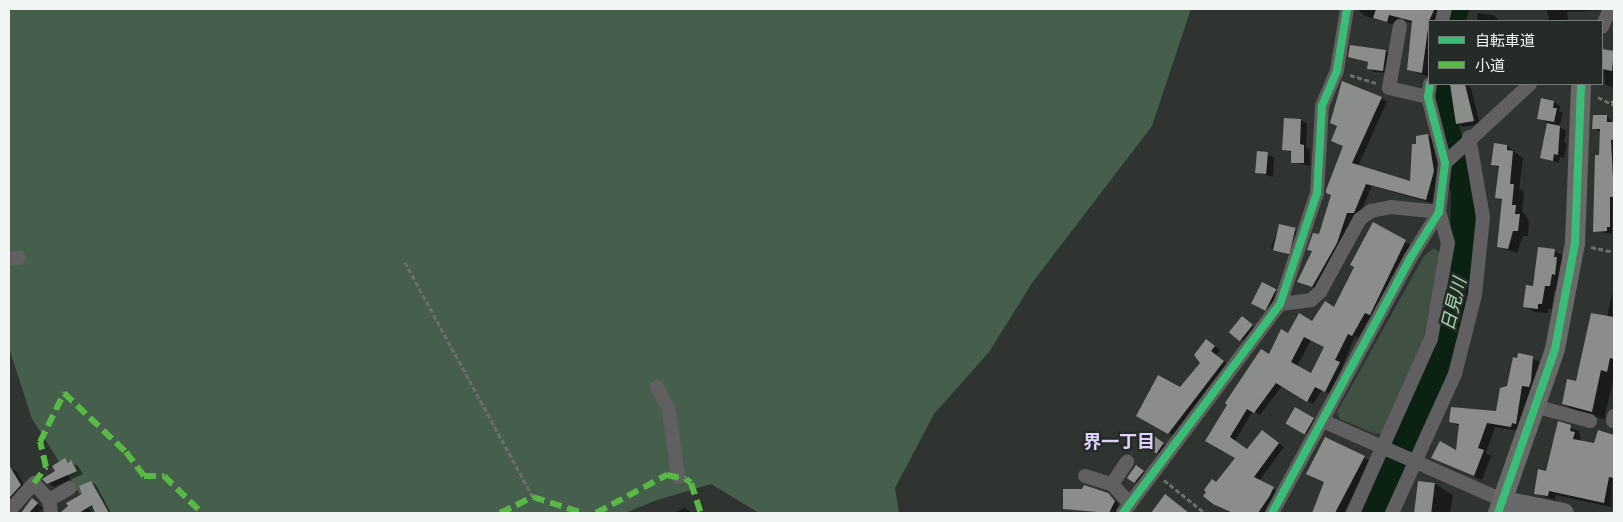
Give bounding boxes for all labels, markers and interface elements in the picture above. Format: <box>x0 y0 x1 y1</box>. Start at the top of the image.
legend <box>1428 20 1603 85</box>
text: 自転車道 <box>1475 30 1535 51</box>
text: 小道 <box>1475 55 1505 76</box>
water label: 日見川 <box>1436 275 1470 333</box>
district label: 界一丁目 <box>1083 430 1155 452</box>

